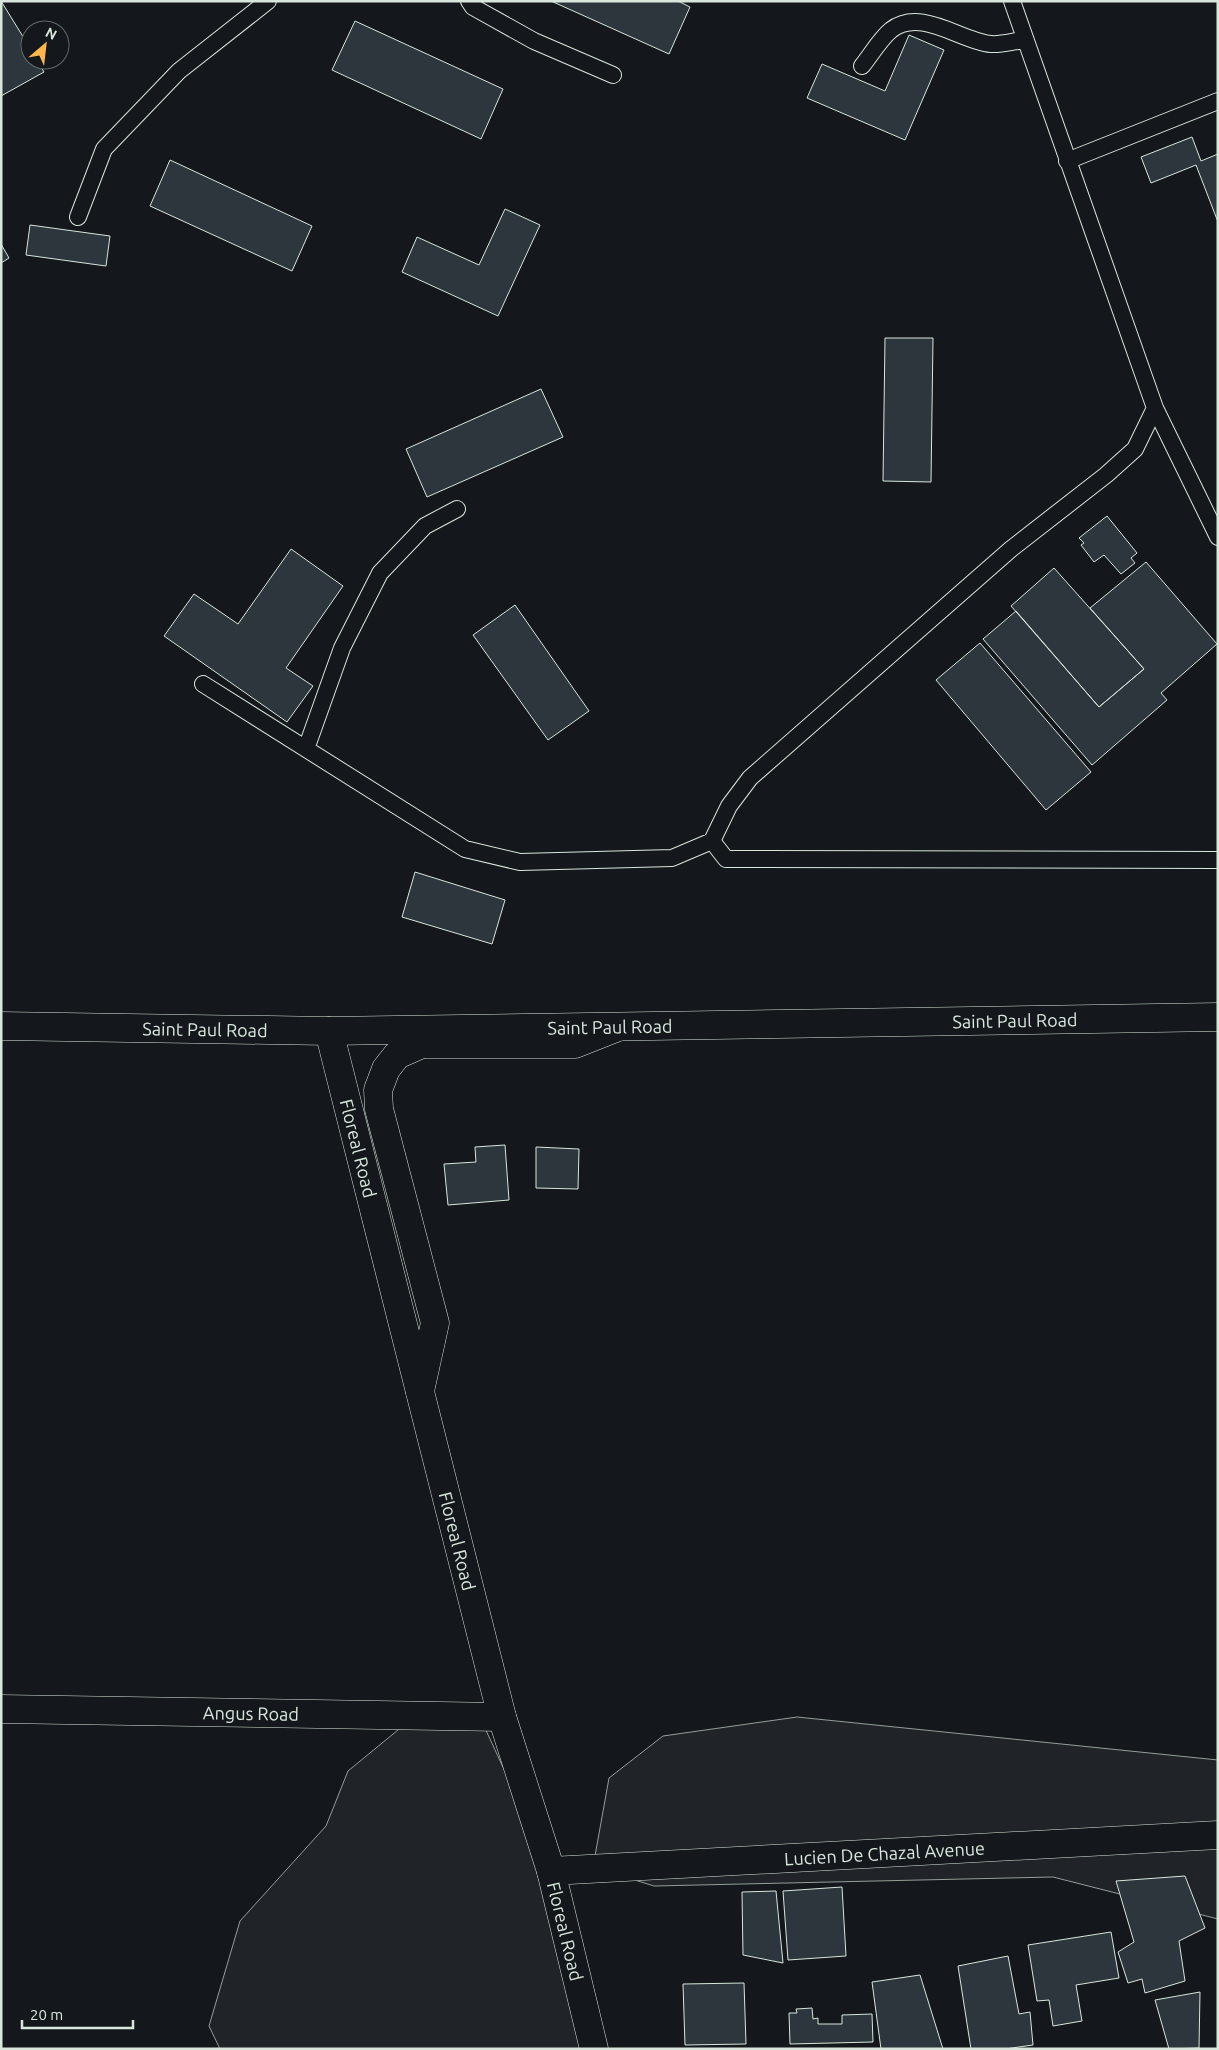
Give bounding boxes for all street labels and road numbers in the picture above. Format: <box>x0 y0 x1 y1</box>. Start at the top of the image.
street label: Saint Paul Road <box>952 1009 1078 1031</box>
street label: Saint Paul Road <box>547 1016 673 1038</box>
street label: Saint Paul Road <box>142 1018 268 1040</box>
street label: Floreal Road <box>337 1097 381 1200</box>
street label: Floreal Road <box>436 1490 480 1592</box>
street label: Angus Road <box>203 1702 299 1724</box>
street label: Lucien De Chazal Avenue <box>784 1838 985 1868</box>
street label: Floreal Road <box>544 1880 587 1983</box>

